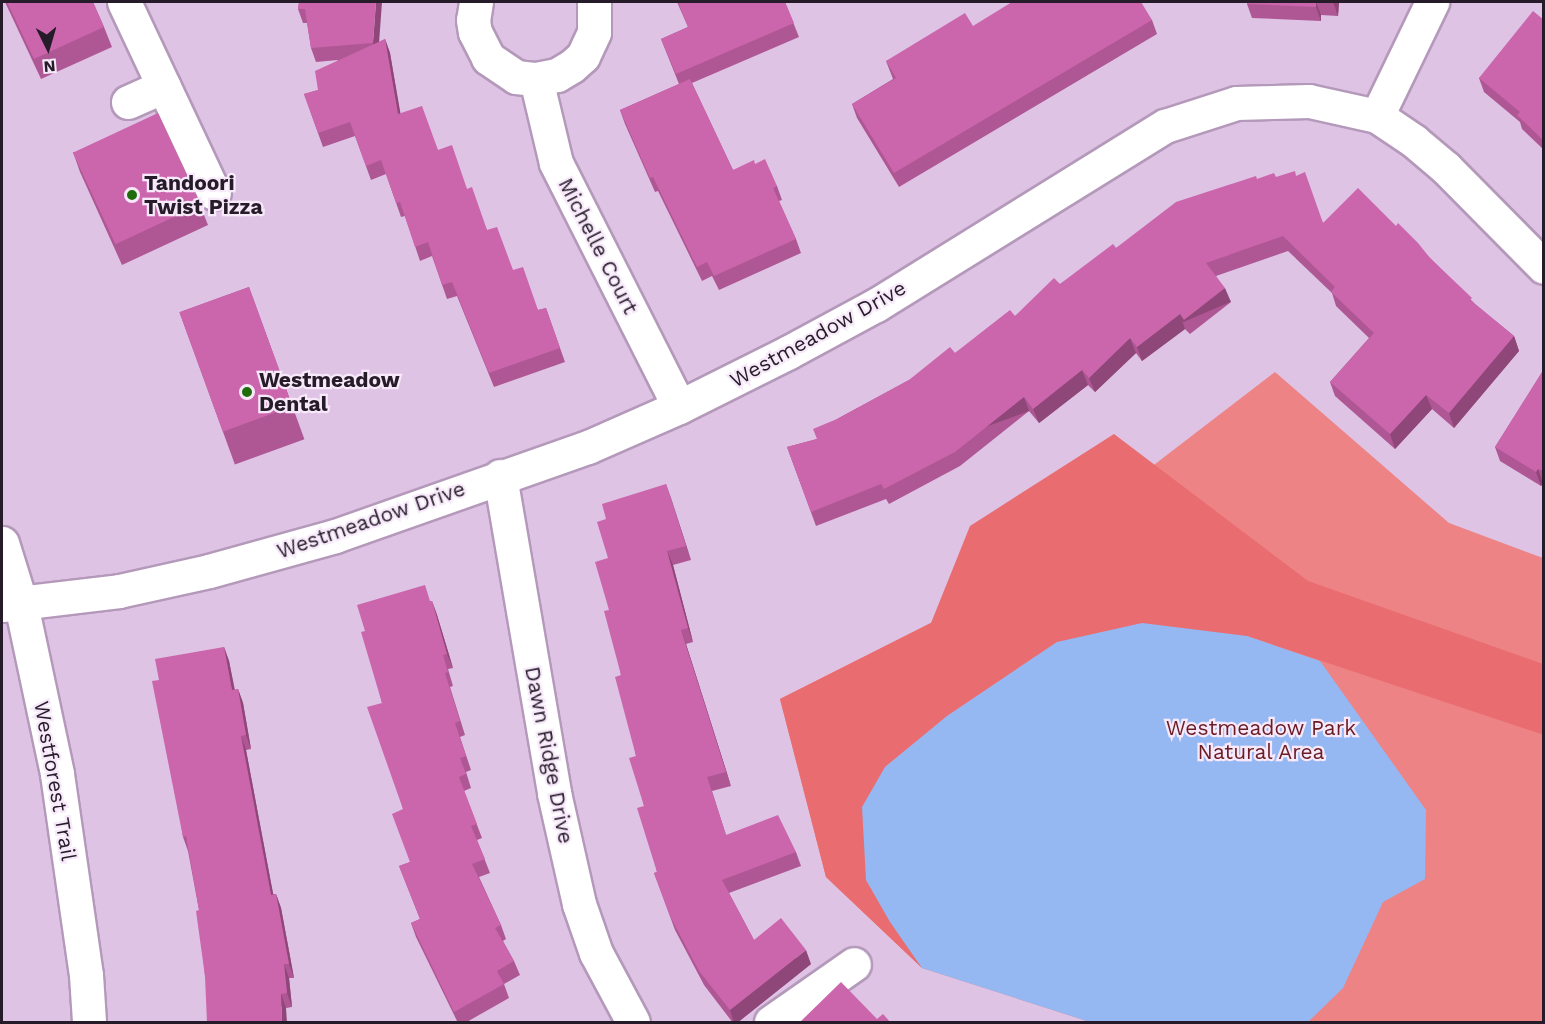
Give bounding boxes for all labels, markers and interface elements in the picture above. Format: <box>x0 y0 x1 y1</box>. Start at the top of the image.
north arrow <box>18 18 78 78</box>
text: N <box>43 56 56 76</box>
place label: Tandoori Twist Pizza <box>144 170 263 220</box>
street label: Michelle Court <box>553 174 643 318</box>
marker: Tandoori Twist Pizza <box>125 188 139 202</box>
street label: Westmeadow Drive <box>725 275 911 393</box>
place label: Westmeadow Dental <box>259 367 400 417</box>
marker: Westmeadow Dental <box>240 385 254 399</box>
street label: Westmeadow Drive <box>273 476 469 564</box>
street label: Dawn Ridge Drive <box>519 664 579 846</box>
street label: Westforest Trail <box>28 699 82 863</box>
park label: Westmeadow Park Natural Area <box>1166 715 1356 765</box>

